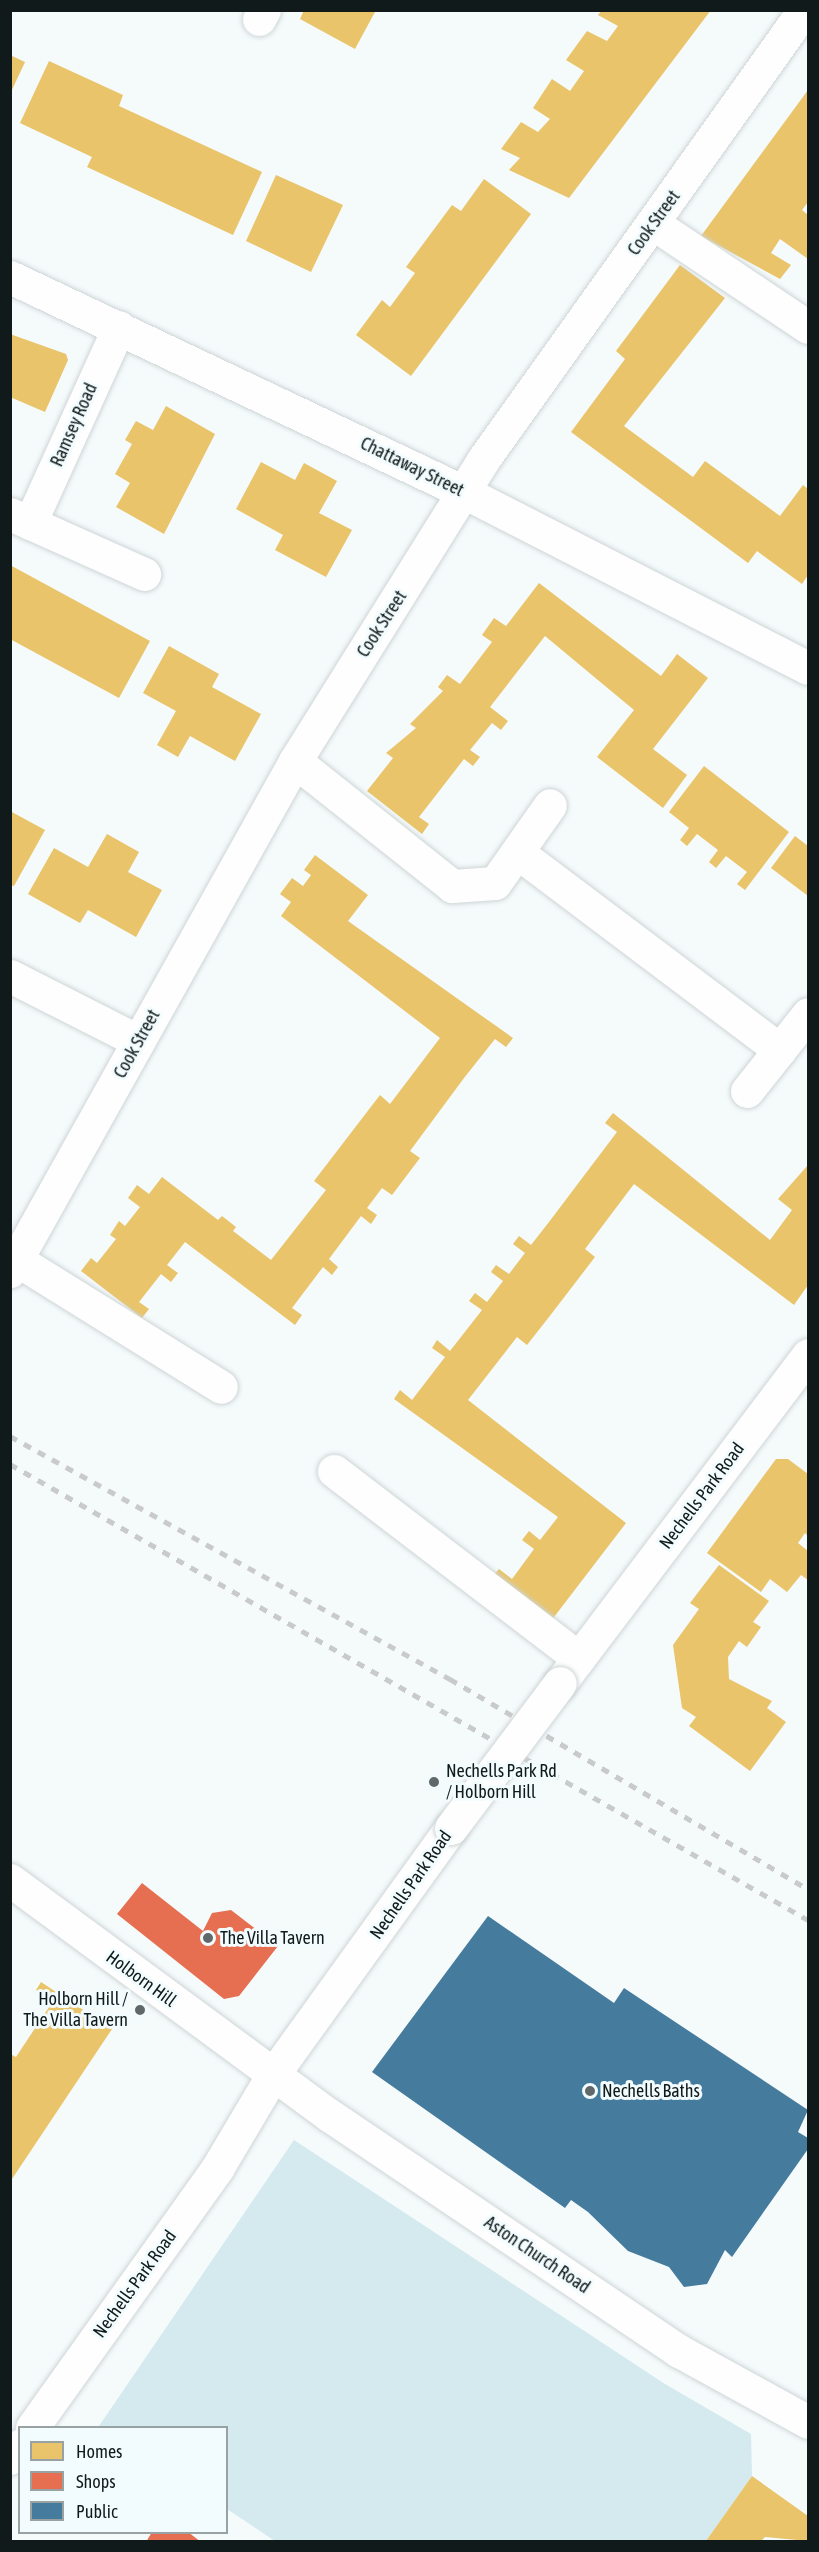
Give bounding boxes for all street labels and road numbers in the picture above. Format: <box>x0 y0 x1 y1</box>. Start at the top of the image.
street label: Cook Street <box>623 186 685 260</box>
street label: Ramsey Road <box>46 380 102 470</box>
street label: Chattaway Street <box>357 433 467 501</box>
street label: Cook Street <box>353 587 411 661</box>
street label: Cook Street <box>109 1006 165 1082</box>
street label: Nechells Park Road <box>655 1439 749 1553</box>
street label: Nechells Park Road <box>366 1827 456 1943</box>
street label: Holborn Hill <box>102 1946 180 2012</box>
street label: Aston Church Road <box>480 2212 594 2298</box>
street label: Nechells Park Road <box>89 2226 181 2342</box>

